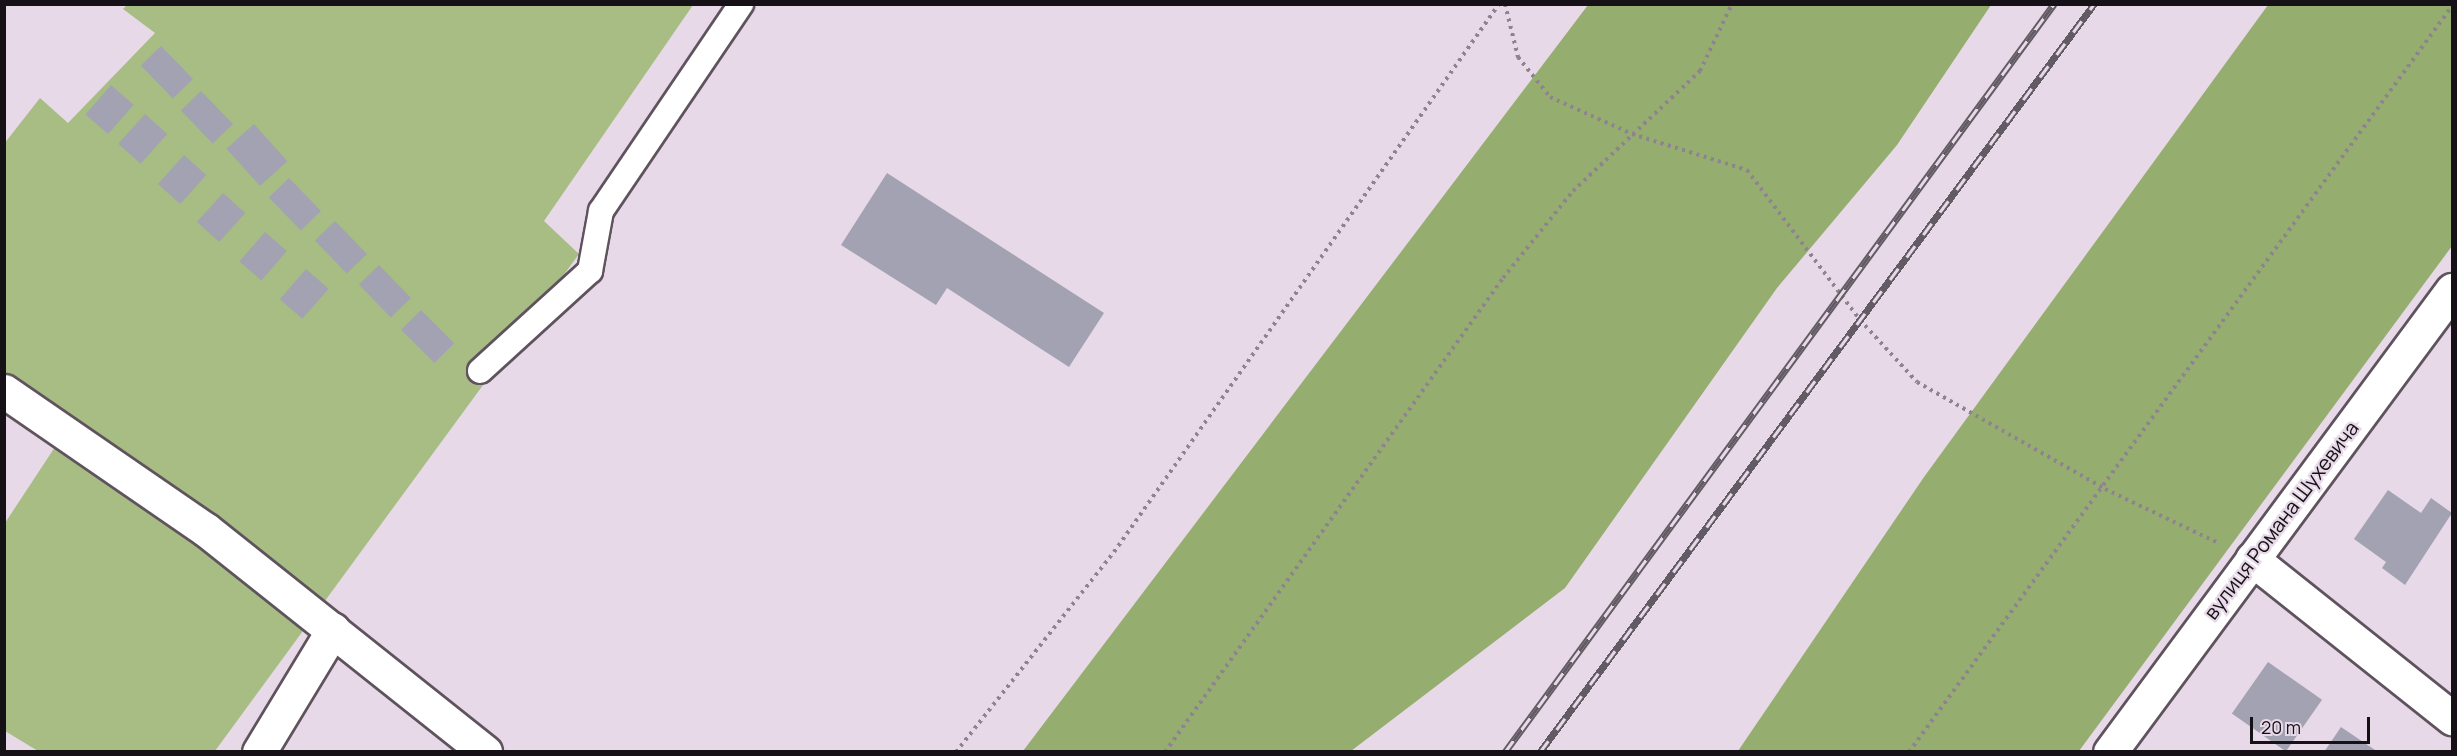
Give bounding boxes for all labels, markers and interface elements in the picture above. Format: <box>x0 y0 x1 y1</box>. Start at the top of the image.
street label: вулиця Романа Шухевича <box>2199 416 2363 624</box>
scale bar <box>2253 705 2373 743</box>
text: 20 m <box>2261 715 2301 739</box>

